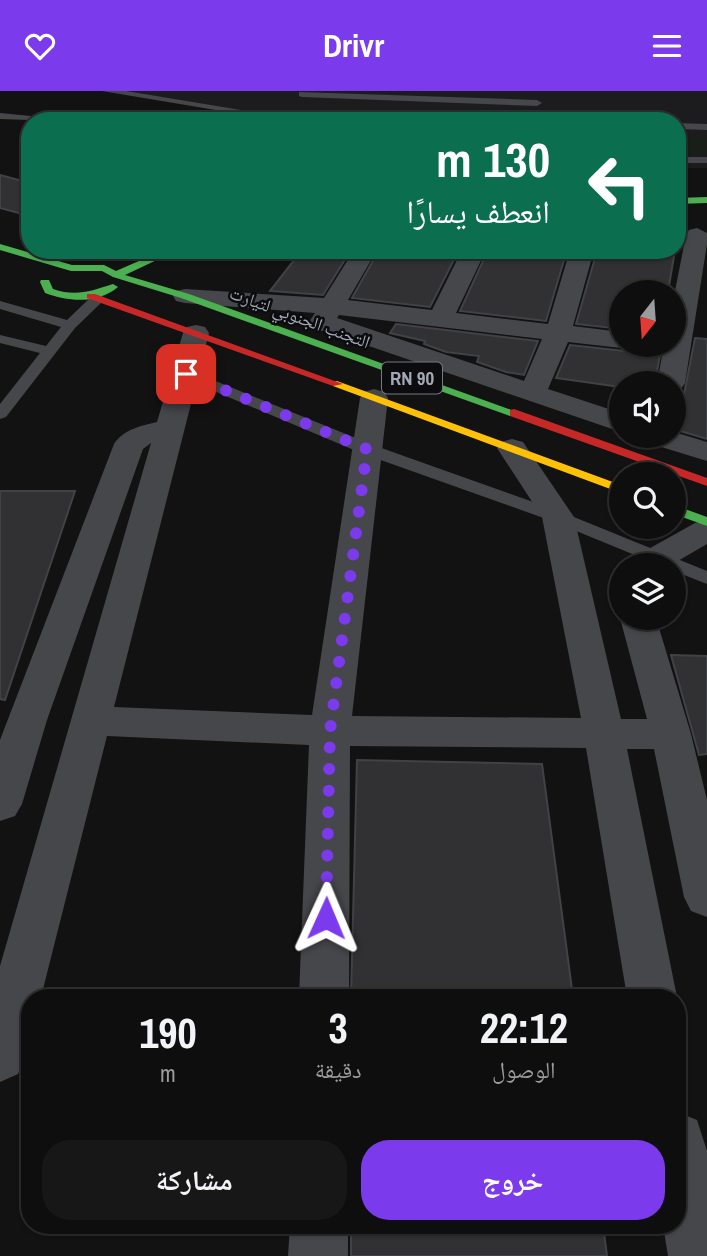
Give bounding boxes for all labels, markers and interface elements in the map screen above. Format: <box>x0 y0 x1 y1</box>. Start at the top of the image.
text: Drivr <box>323 24 384 67</box>
icon: heart <box>21 27 59 65</box>
icon: menu <box>648 27 686 65</box>
text: 130 m <box>436 126 550 192</box>
icon: left <box>574 140 665 231</box>
text: انعطف يسارًا <box>407 190 550 233</box>
street label: التجنب الجنوبي لتيارت <box>225 280 374 356</box>
north arrow <box>609 280 686 357</box>
map controls <box>609 280 686 630</box>
pin <box>156 344 216 404</box>
icon: arrive <box>167 355 205 393</box>
road number: RN 90 <box>382 363 442 393</box>
button: sound <box>609 371 686 448</box>
button: search <box>609 462 686 539</box>
button: layers <box>609 553 686 630</box>
position arrow <box>289 881 363 955</box>
text: 3 <box>329 1000 348 1056</box>
text: 22:12 <box>480 1000 568 1056</box>
text: 190 <box>139 1005 197 1061</box>
text: دقيقة <box>315 1054 362 1085</box>
text: الوصول <box>492 1054 556 1085</box>
text: m <box>160 1058 176 1089</box>
button: مشاركة <box>42 1140 347 1220</box>
button: خروج <box>361 1140 665 1220</box>

